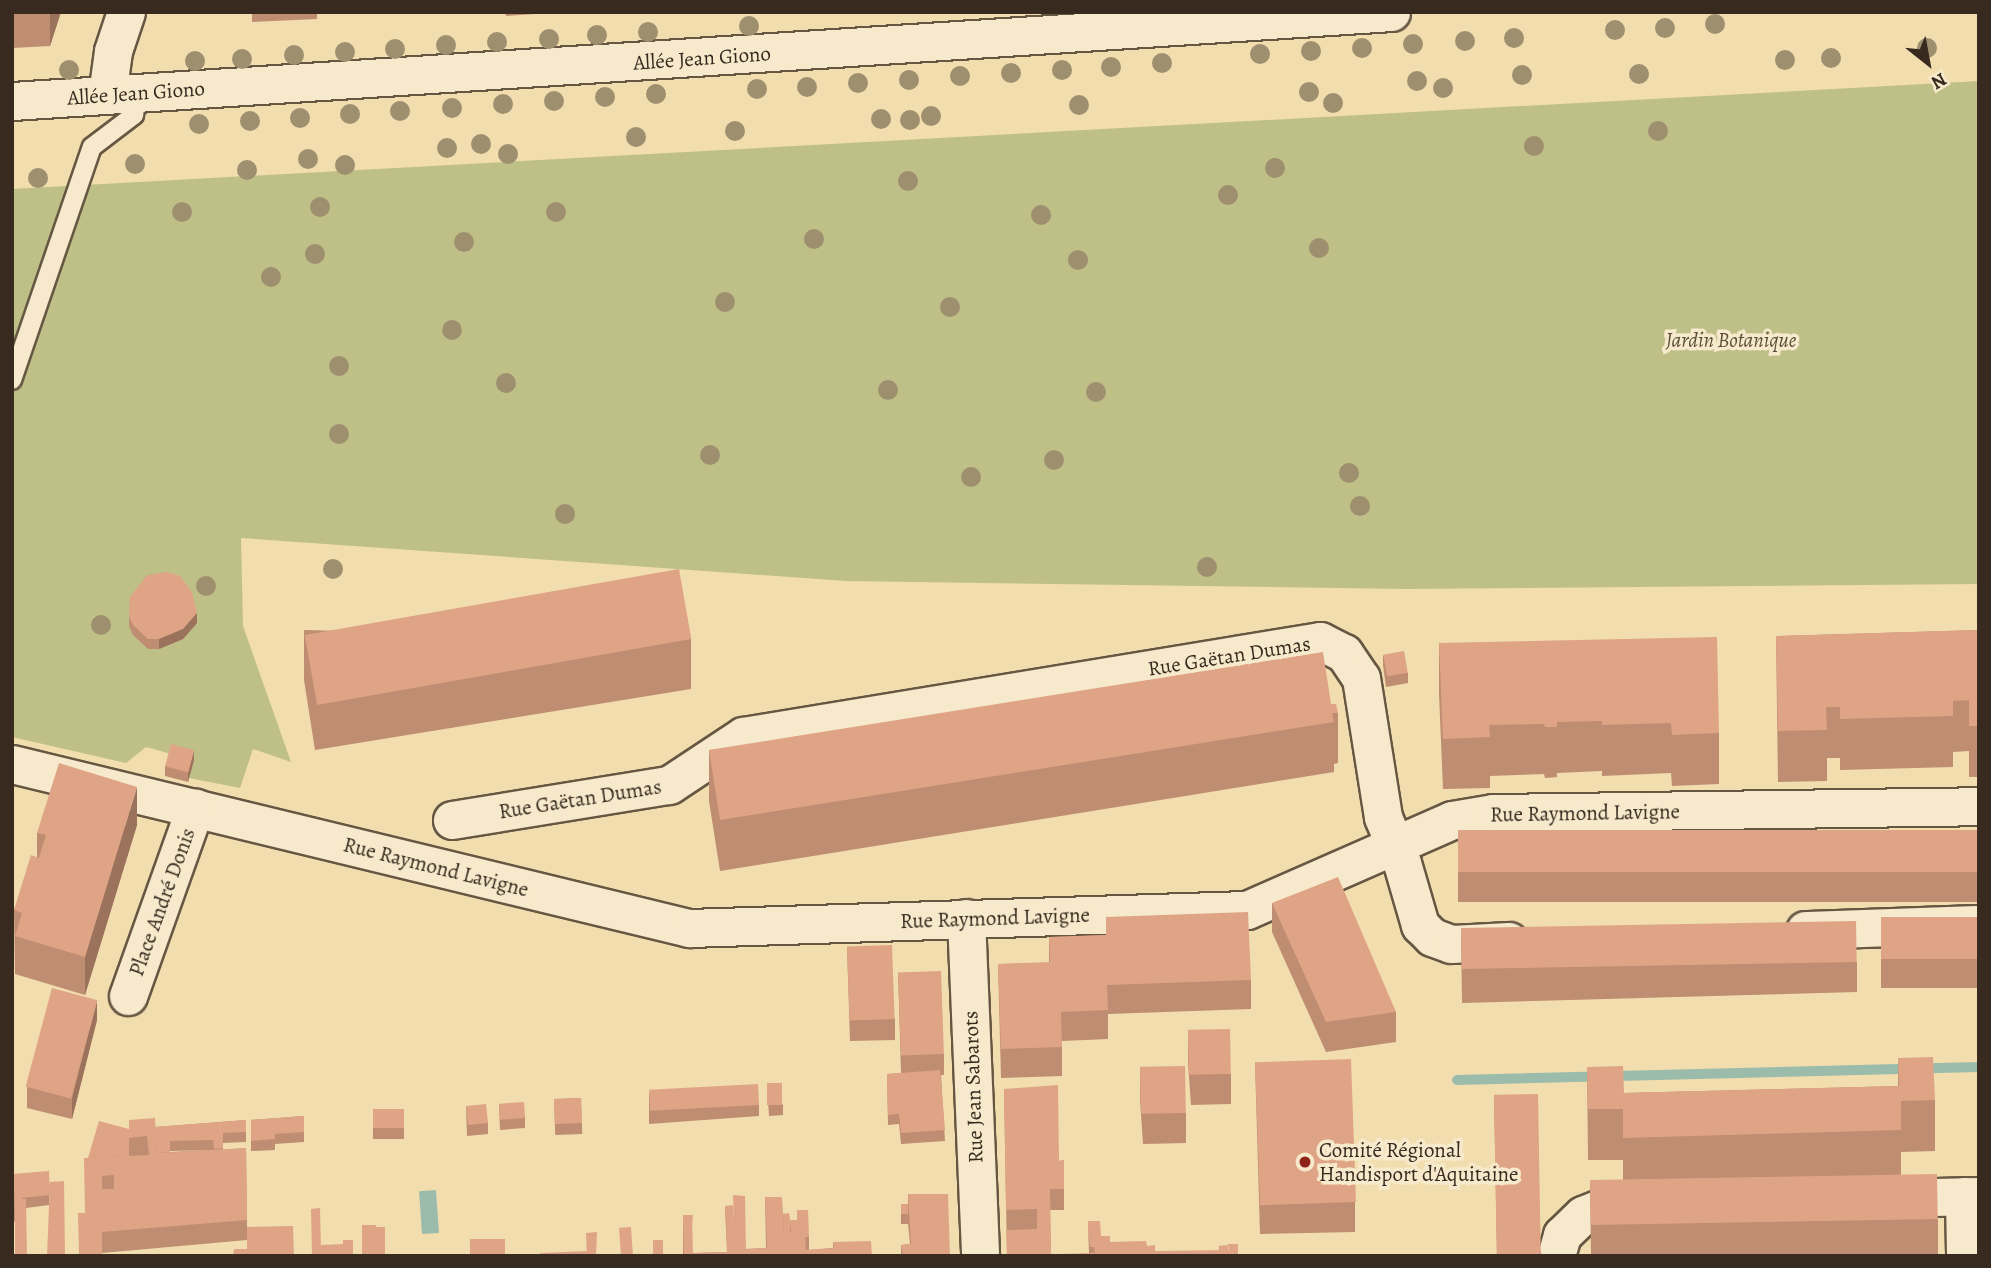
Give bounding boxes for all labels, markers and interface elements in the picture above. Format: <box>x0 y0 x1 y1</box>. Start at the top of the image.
north arrow <box>1893 28 1963 98</box>
street label: Allée Jean Giono <box>632 41 772 75</box>
text: N <box>1926 66 1951 96</box>
street label: Allée Jean Giono <box>66 76 206 110</box>
park label: Jardin Botanique <box>1666 327 1796 353</box>
street label: Rue Gaëtan Dumas <box>1146 631 1312 681</box>
street label: Rue Gaëtan Dumas <box>497 774 663 824</box>
street label: Rue Raymond Lavigne <box>1490 799 1680 827</box>
street label: Place André Donis <box>124 825 200 979</box>
street label: Rue Raymond Lavigne <box>341 832 531 902</box>
street label: Rue Raymond Lavigne <box>900 902 1090 934</box>
street label: Rue Jean Sabarots <box>958 1010 988 1164</box>
place label: Comité Régional Handisport d'Aquitaine <box>1319 1137 1519 1187</box>
marker: Comité Régional Handisport d'Aquitaine <box>1297 1154 1313 1170</box>

